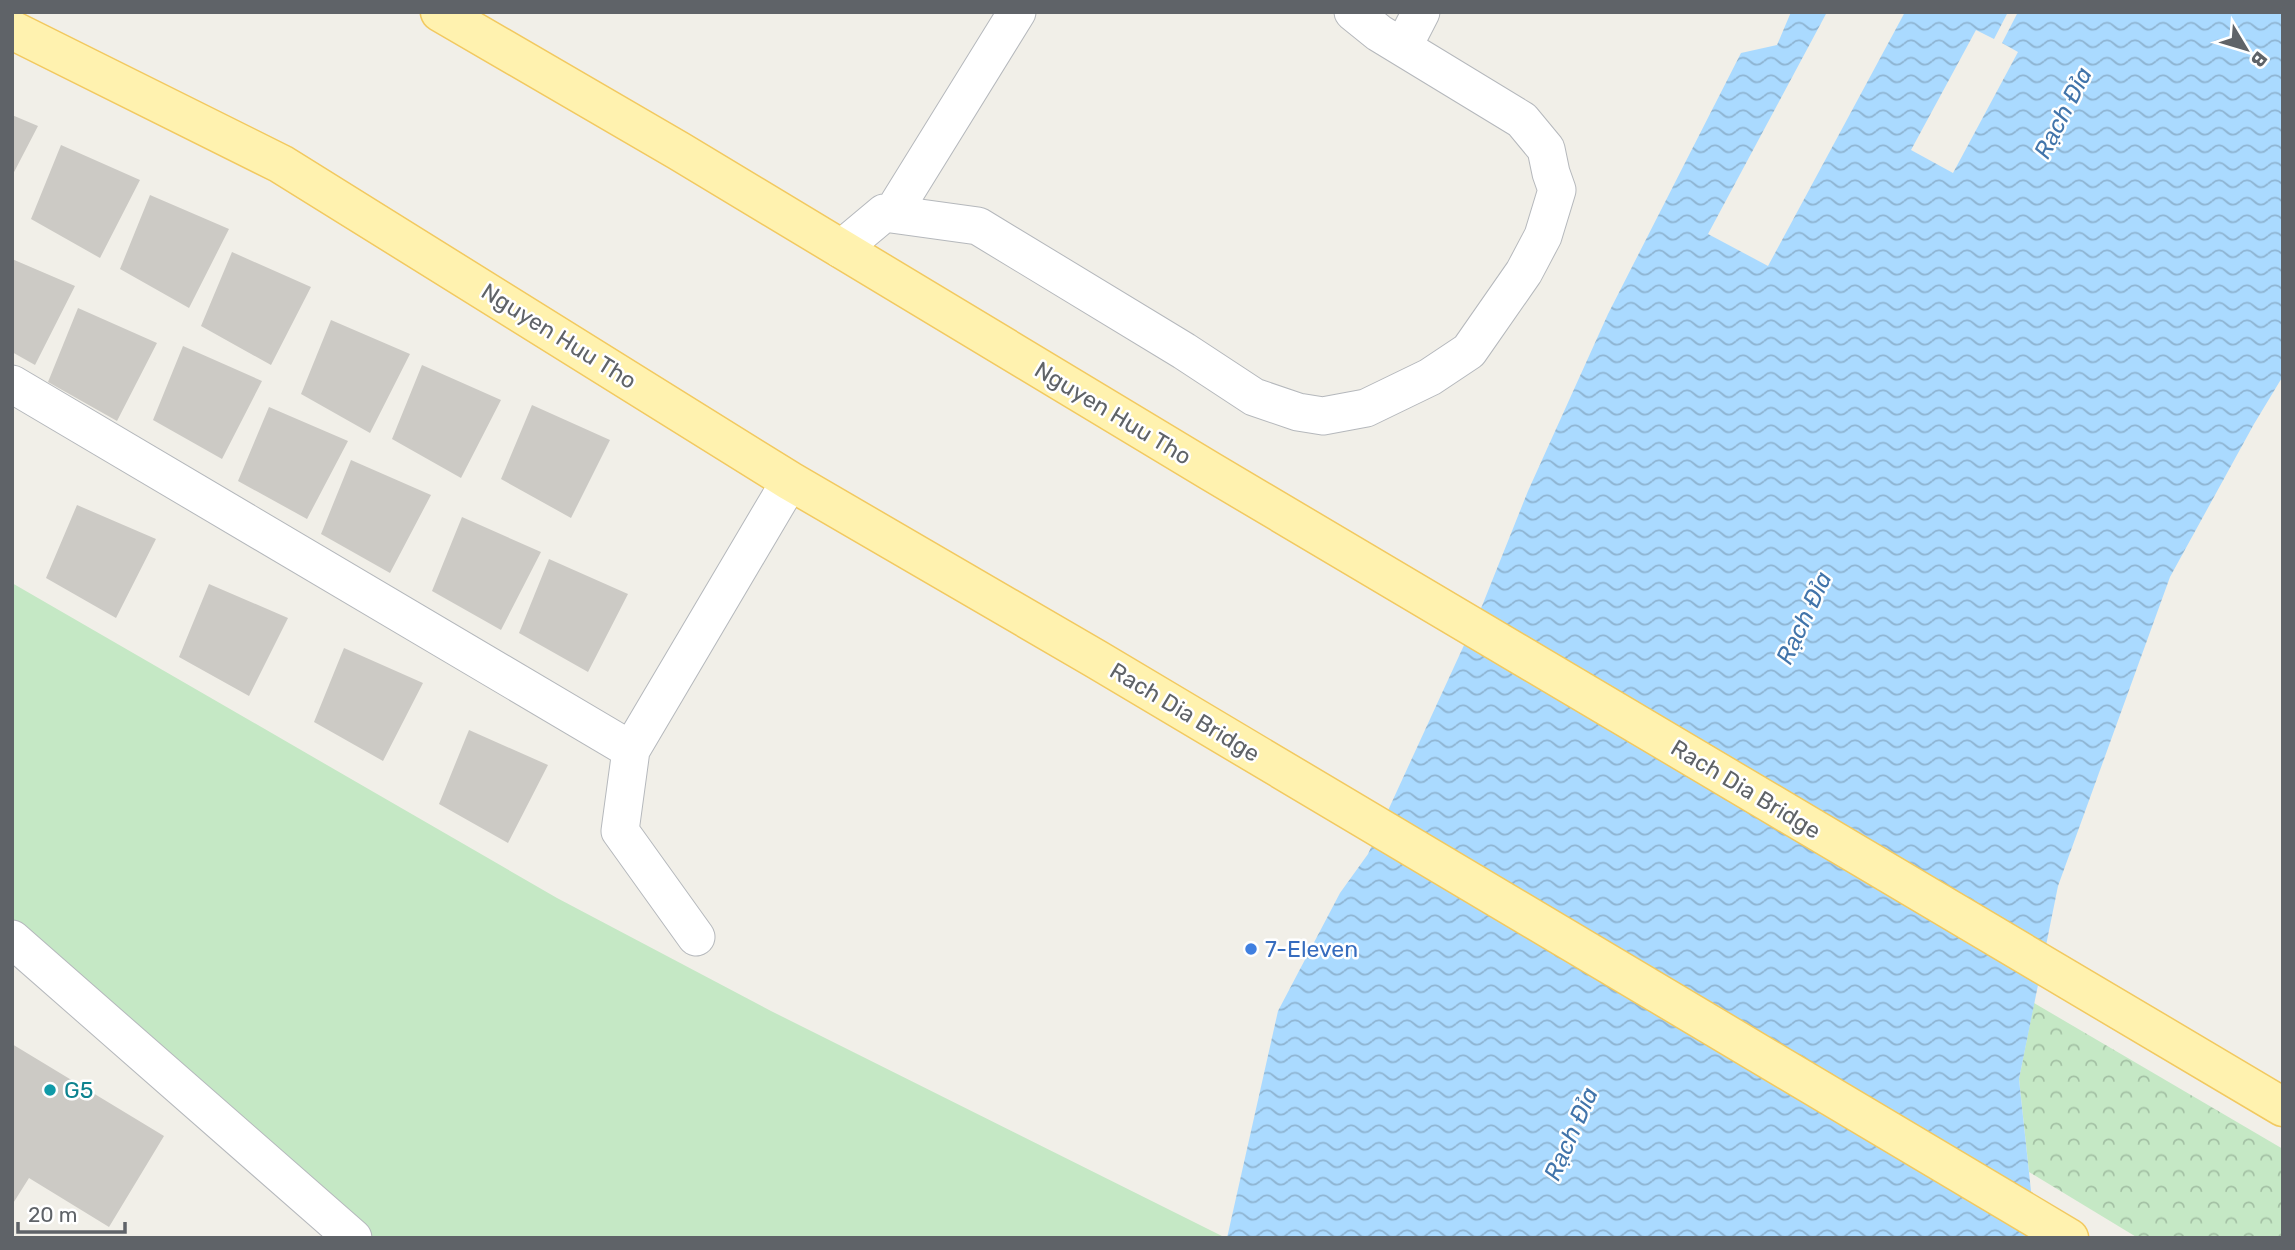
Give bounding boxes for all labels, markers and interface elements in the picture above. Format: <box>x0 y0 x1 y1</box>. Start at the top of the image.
north arrow <box>2211 14 2281 84</box>
text: B <box>2246 47 2272 72</box>
water label: Rạch Đỉa <box>2028 63 2098 163</box>
street label: Nguyen Huu Tho <box>476 277 642 395</box>
street label: Nguyen Huu Tho <box>1030 355 1196 471</box>
water label: Rạch Đỉa <box>1770 567 1838 669</box>
street label: Rach Dia Bridge <box>1105 656 1265 768</box>
street label: Rach Dia Bridge <box>1666 733 1826 845</box>
place label: 7-Eleven <box>1265 935 1358 963</box>
marker: 7-Eleven <box>1243 941 1259 957</box>
place label: G5 <box>64 1076 93 1104</box>
marker: G5 <box>42 1082 58 1098</box>
water label: Rạch Đỉa <box>1538 1083 1604 1185</box>
scale bar <box>18 1190 124 1234</box>
text: 20 m <box>28 1202 77 1227</box>

